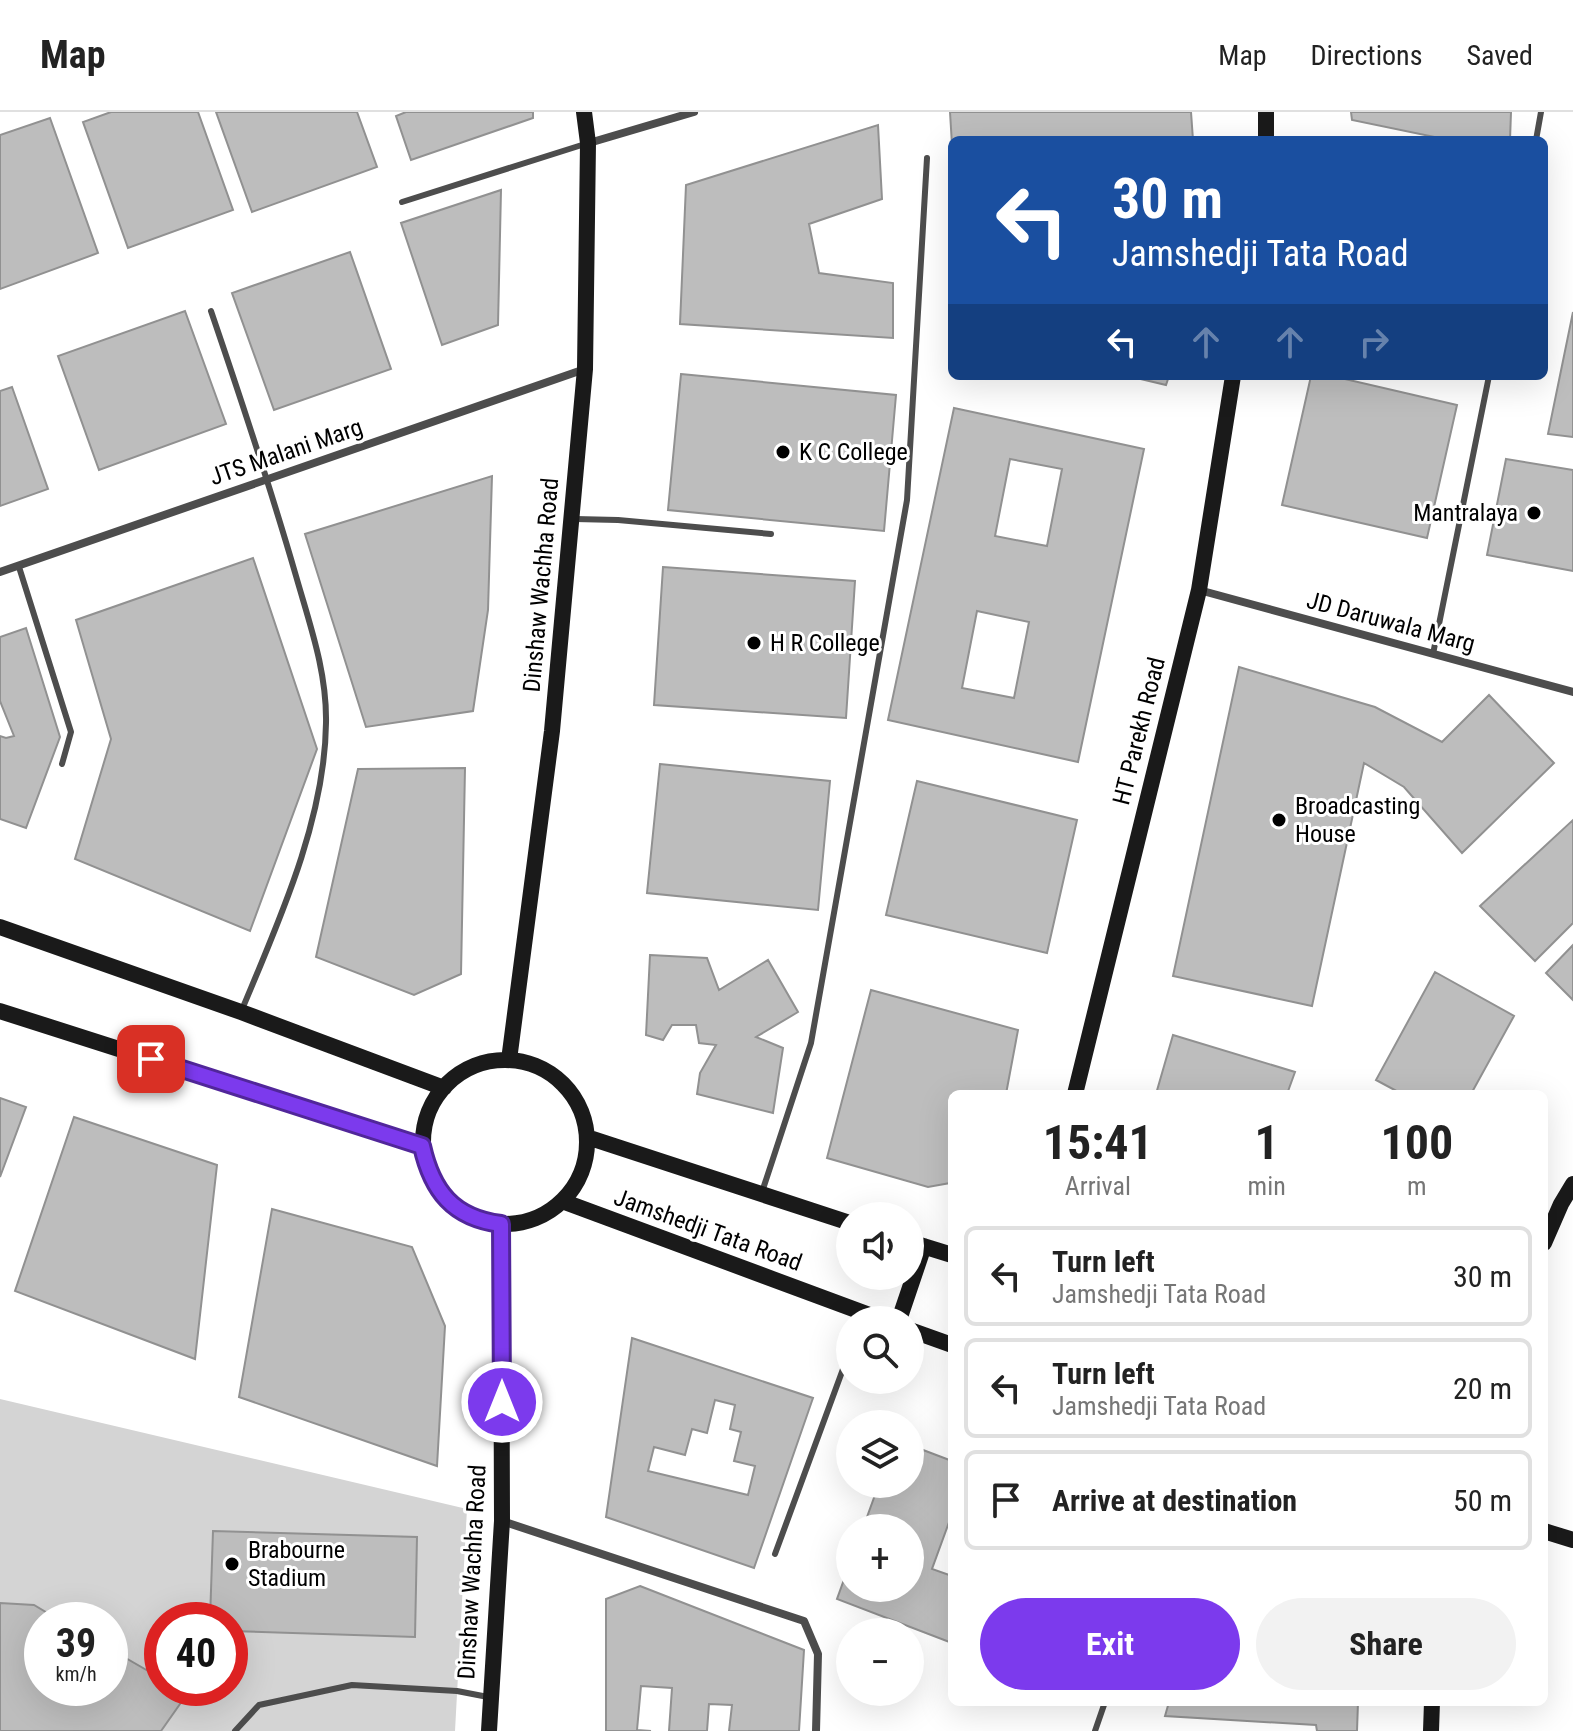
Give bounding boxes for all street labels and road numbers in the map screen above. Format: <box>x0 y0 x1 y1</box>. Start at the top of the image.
street label: JTS Malani Marg <box>206 413 366 491</box>
street label: Dinshaw Wachha Road <box>518 477 564 693</box>
street label: JD Daruwala Marg <box>1304 586 1478 658</box>
street label: HT Parekh Road <box>1107 654 1171 808</box>
street label: Jamshedji Tata Road <box>610 1183 806 1277</box>
street label: Dinshaw Wachha Road <box>452 1464 492 1680</box>

